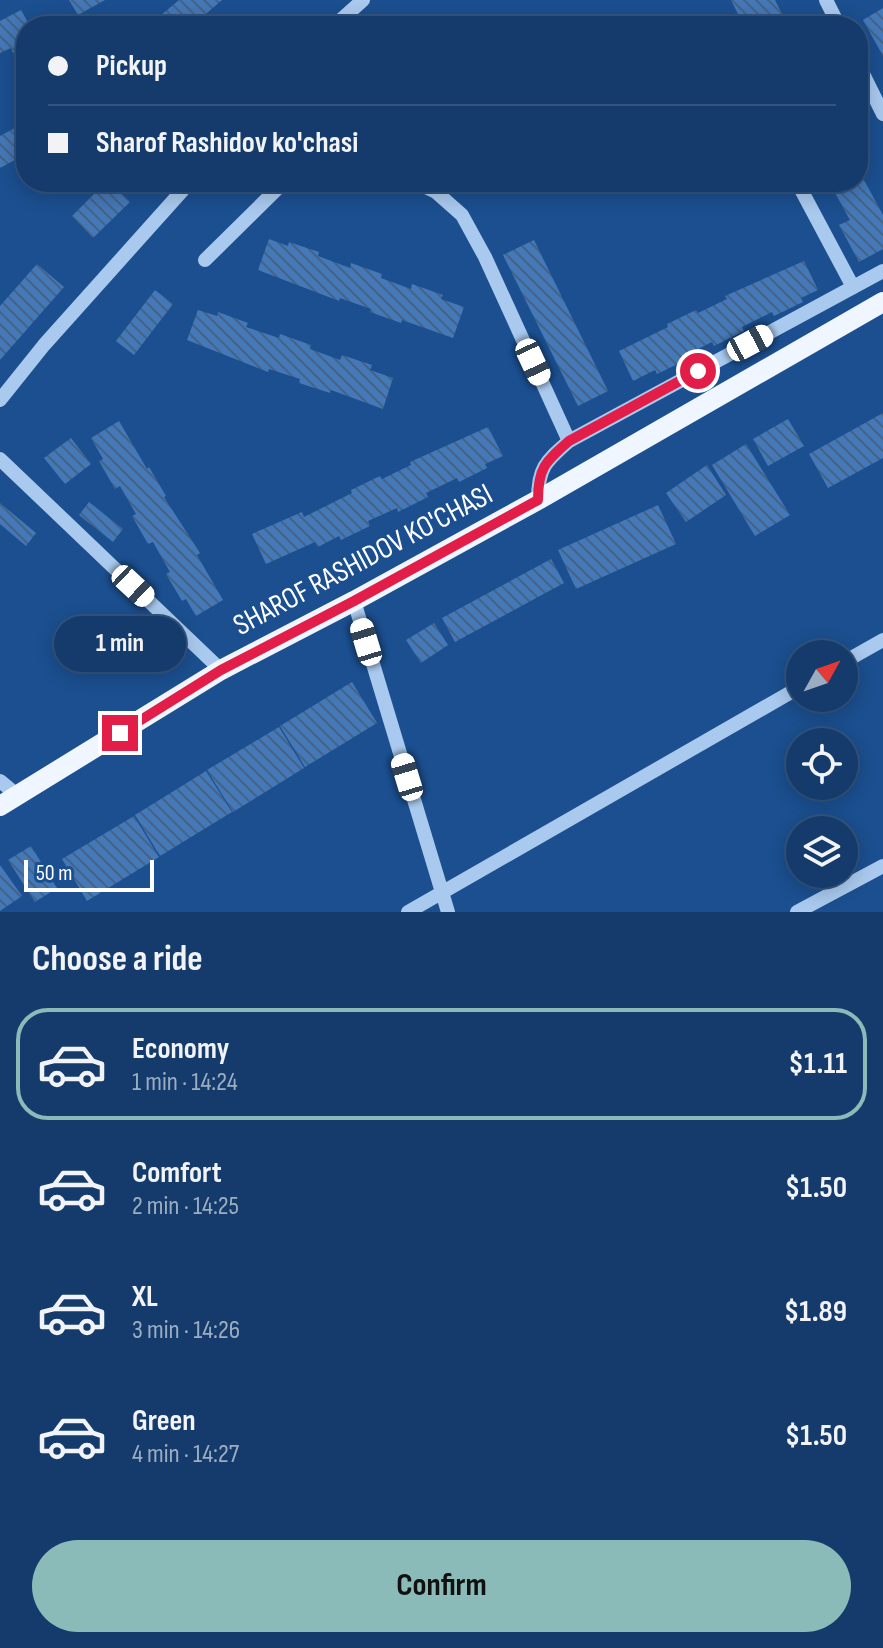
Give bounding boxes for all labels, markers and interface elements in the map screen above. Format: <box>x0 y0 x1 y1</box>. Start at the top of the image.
text: Pickup <box>96 48 167 84</box>
text: Sharof Rashidov ko'chasi <box>96 125 358 161</box>
car <box>723 321 777 365</box>
car <box>512 335 554 389</box>
route start <box>680 353 716 389</box>
street label: SHAROF RASHIDOV KO'CHASI <box>227 476 499 644</box>
car <box>107 561 159 611</box>
car <box>348 616 384 668</box>
callout: 1 min <box>54 617 186 673</box>
text: 1 min <box>96 628 144 659</box>
north arrow <box>786 640 858 712</box>
map controls <box>786 640 858 888</box>
route end <box>102 715 138 751</box>
button: locate <box>786 728 858 800</box>
car <box>389 751 425 803</box>
button: layers <box>786 816 858 888</box>
scale bar <box>24 856 154 892</box>
text: 50 m <box>36 860 72 887</box>
text: Choose a ride <box>32 938 203 981</box>
icon: car <box>36 1028 108 1100</box>
text: Economy <box>132 1031 229 1067</box>
text: $1.11 <box>789 1046 847 1082</box>
text: 1 min · 14:24 <box>132 1067 238 1098</box>
icon: car <box>36 1152 108 1224</box>
text: Comfort <box>132 1155 222 1191</box>
text: $1.50 <box>785 1170 847 1206</box>
text: 2 min · 14:25 <box>132 1191 239 1222</box>
icon: car <box>36 1276 108 1348</box>
text: XL <box>132 1279 158 1315</box>
text: $1.89 <box>784 1294 847 1330</box>
text: 3 min · 14:26 <box>132 1315 240 1346</box>
icon: car <box>36 1400 108 1472</box>
text: Green <box>132 1403 196 1439</box>
text: $1.50 <box>785 1418 847 1454</box>
text: 4 min · 14:27 <box>132 1439 239 1470</box>
button: Confirm <box>32 1540 851 1632</box>

